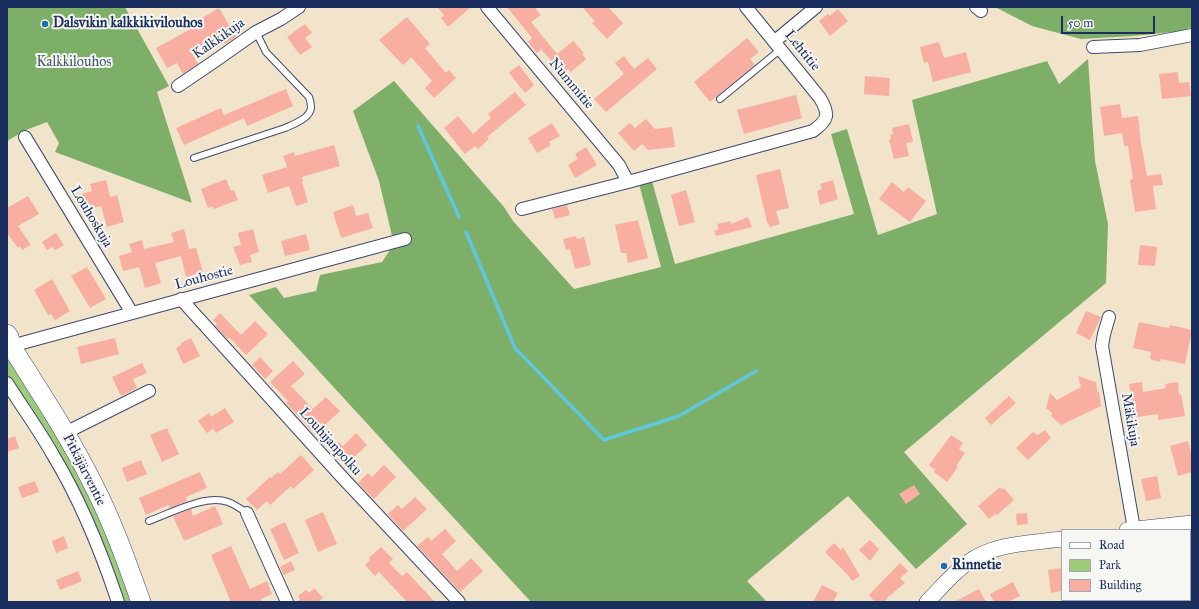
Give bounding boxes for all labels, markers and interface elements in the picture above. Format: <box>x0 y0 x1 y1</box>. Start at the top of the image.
scale bar <box>1063 8 1157 34</box>
street label: Kalkkikuja <box>190 15 248 63</box>
place label: Dalsvikin kalkkikivilouhos <box>53 16 203 32</box>
text: 50 m <box>1068 16 1093 30</box>
marker: Dalsvikin kalkkikivilouhos <box>40 19 50 29</box>
street label: Lehtitie <box>781 27 823 75</box>
park label: Kalkkilouhos <box>37 55 111 71</box>
street label: Nummitie <box>545 55 597 113</box>
street label: Louhoskuja <box>66 183 116 251</box>
street label: Louhostie <box>173 262 235 294</box>
street label: Mäkikuja <box>1117 392 1143 448</box>
street label: Louhijanpolku <box>295 405 365 479</box>
street label: Pitkäjärventie <box>59 431 109 509</box>
legend <box>1061 529 1191 601</box>
text: Road <box>1099 538 1125 552</box>
place label: Rinnetie <box>952 558 1001 574</box>
text: Park <box>1099 558 1121 572</box>
marker: Rinnetie <box>939 561 949 571</box>
text: Building <box>1099 578 1141 592</box>

